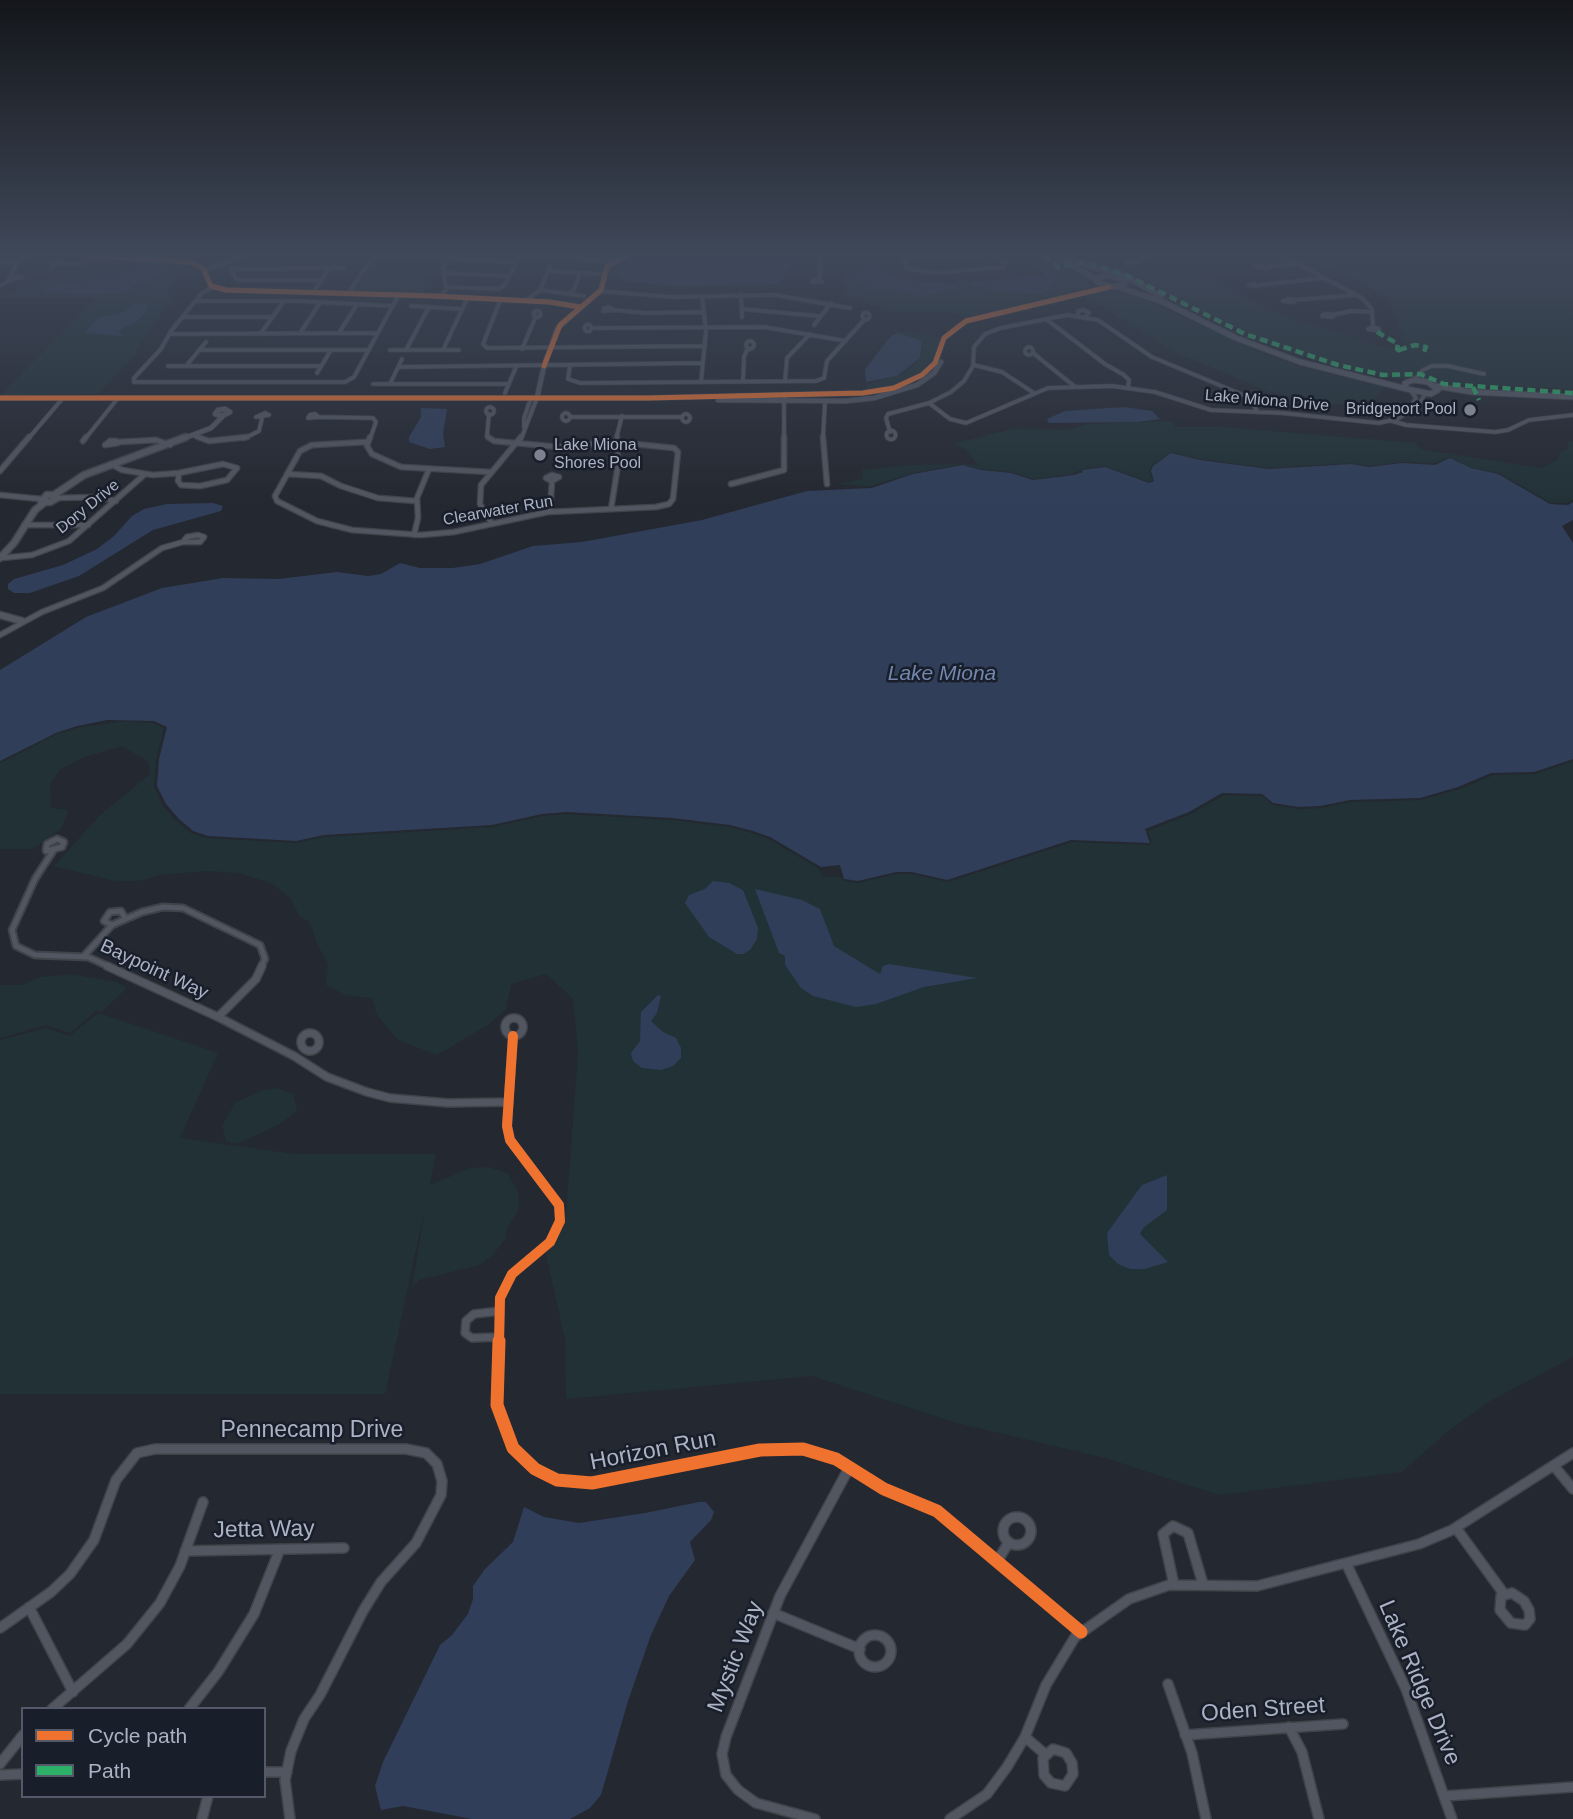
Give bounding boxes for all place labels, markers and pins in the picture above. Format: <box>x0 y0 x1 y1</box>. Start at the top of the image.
place label: Bridgeport Pool <box>1346 400 1456 420</box>
marker: Bridgeport Pool <box>1462 402 1478 418</box>
place label: Lake Miona Shores Pool <box>554 436 641 474</box>
marker: Lake Miona Shores Pool <box>532 447 548 463</box>

